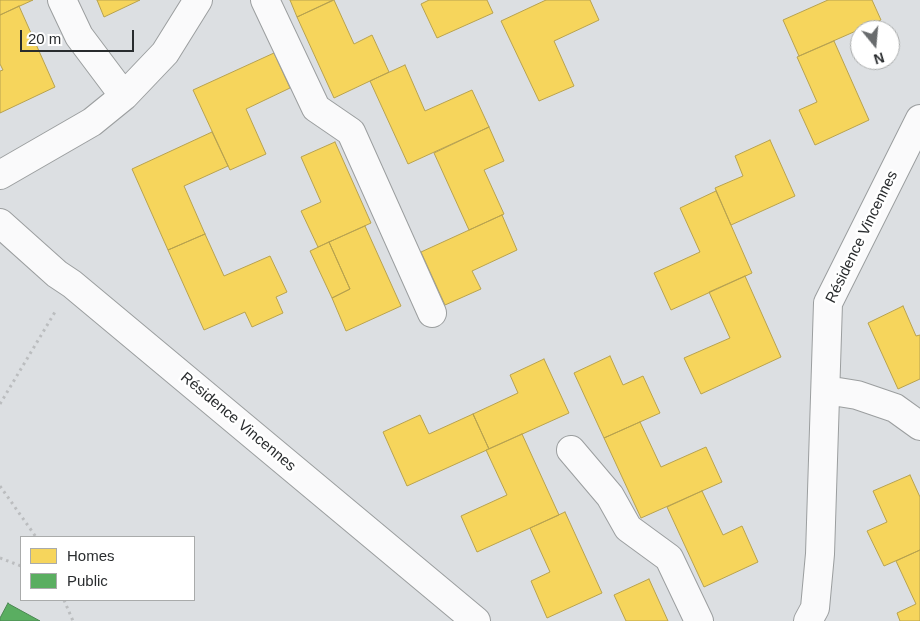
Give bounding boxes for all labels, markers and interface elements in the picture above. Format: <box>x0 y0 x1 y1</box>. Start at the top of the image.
scale bar <box>22 20 136 52</box>
north arrow <box>850 20 900 70</box>
text: 20 m <box>28 30 61 47</box>
text: N <box>872 49 886 68</box>
street label: Résidence Vincennes <box>822 168 902 306</box>
street label: Résidence Vincennes <box>177 369 299 475</box>
legend <box>20 536 195 601</box>
text: Homes <box>67 547 115 564</box>
text: Public <box>67 572 108 589</box>

